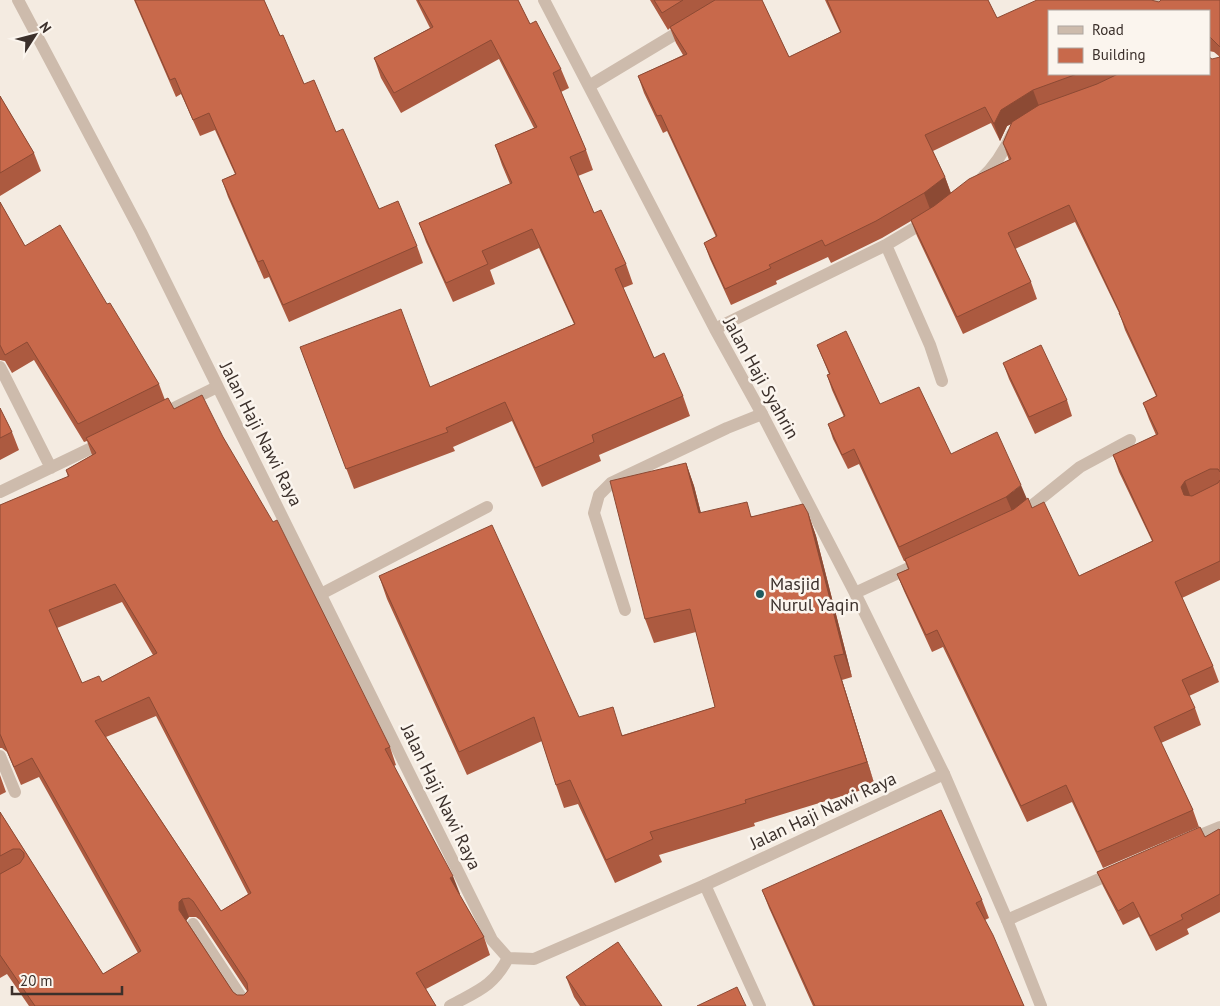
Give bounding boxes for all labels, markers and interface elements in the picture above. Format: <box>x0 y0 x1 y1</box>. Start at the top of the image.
north arrow <box>10 10 60 60</box>
legend <box>1048 10 1210 75</box>
text: N <box>36 18 56 36</box>
text: Road <box>1092 20 1124 39</box>
text: Building <box>1092 45 1146 64</box>
street label: Jalan Haji Syahrin <box>718 312 804 443</box>
street label: Jalan Haji Nawi Raya <box>215 357 308 510</box>
place label: Masjid Nurul Yaqin <box>770 572 859 616</box>
marker: Masjid Nurul Yaqin <box>754 588 766 600</box>
street label: Jalan Haji Nawi Raya <box>396 719 487 873</box>
street label: Jalan Haji Nawi Raya <box>745 766 900 855</box>
scale bar <box>12 964 122 996</box>
text: 20 m <box>20 971 53 990</box>

